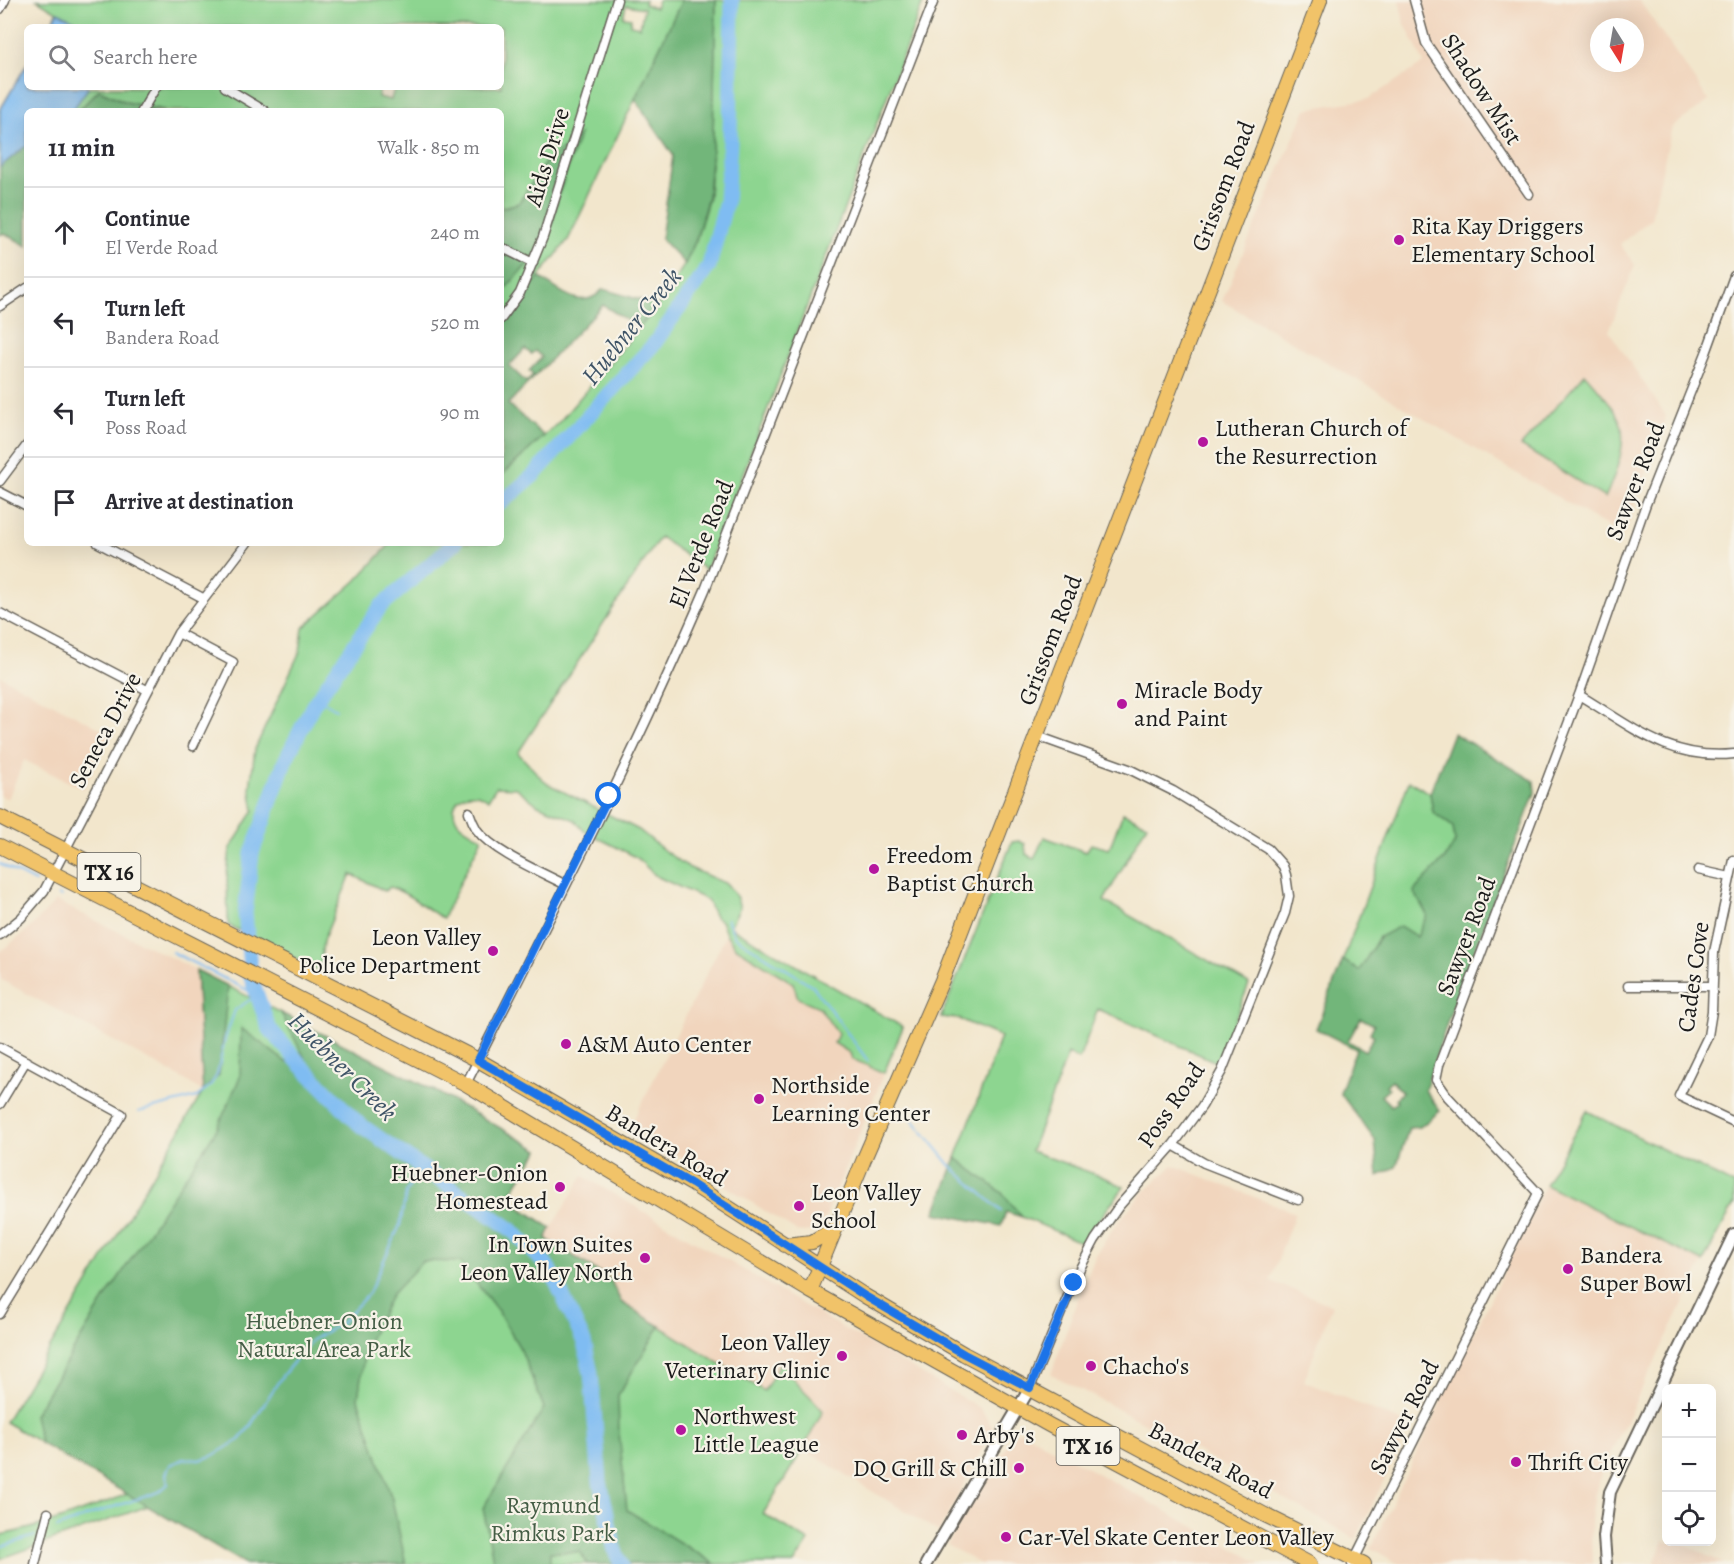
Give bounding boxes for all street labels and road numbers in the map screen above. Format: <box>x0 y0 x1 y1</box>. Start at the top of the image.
street label: Shadow Mist <box>1434 27 1530 151</box>
street label: Aids Drive <box>517 104 577 211</box>
street label: Grissom Road <box>1183 116 1263 256</box>
street label: Sawyer Road <box>1598 417 1672 545</box>
street label: El Verde Road <box>661 475 741 613</box>
street label: Grissom Road <box>1010 570 1090 710</box>
street label: Seneca Drive <box>61 667 149 793</box>
road number: TX 16 <box>78 853 140 891</box>
street label: Sawyer Road <box>1429 872 1503 1000</box>
street label: Cades Cove <box>1669 920 1717 1034</box>
street label: Poss Road <box>1130 1056 1212 1154</box>
street label: Bandera Road <box>600 1096 734 1194</box>
street label: Sawyer Road <box>1361 1354 1447 1480</box>
street label: Bandera Road <box>1143 1414 1279 1506</box>
road number: TX 16 <box>1056 1427 1120 1465</box>

